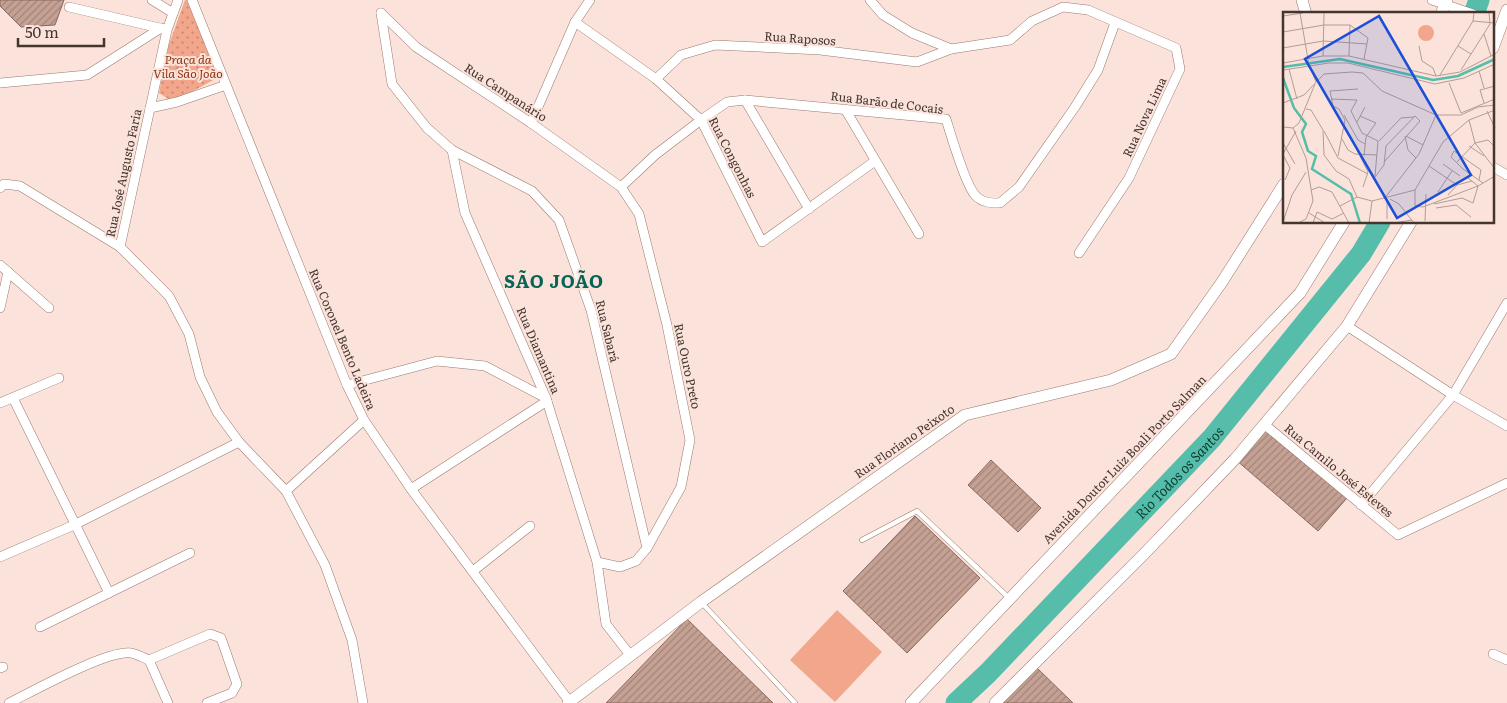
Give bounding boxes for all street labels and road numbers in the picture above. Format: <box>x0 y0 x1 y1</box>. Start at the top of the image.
street label: Rua Raposos <box>764 27 837 50</box>
street label: Rua Campanário <box>461 58 551 126</box>
street label: Rua Nova Lima <box>1118 74 1171 160</box>
street label: Rua Barão de Cocais <box>830 86 945 118</box>
street label: Rua José Augusto Faria <box>101 107 146 239</box>
street label: Rua Congonhas <box>705 113 761 201</box>
street label: Rua Coronel Bento Ladeira <box>305 265 381 413</box>
street label: Rua Sabará <box>592 298 625 365</box>
street label: Rua Diamantina <box>513 304 566 397</box>
street label: Rua Ouro Preto <box>670 322 706 410</box>
street label: Avenida Doutor Luiz Boali Porto Salman <box>1038 371 1210 547</box>
street label: Rua Floriano Peixoto <box>850 400 958 482</box>
street label: Rua Camilo José Esteves <box>1281 419 1398 521</box>

